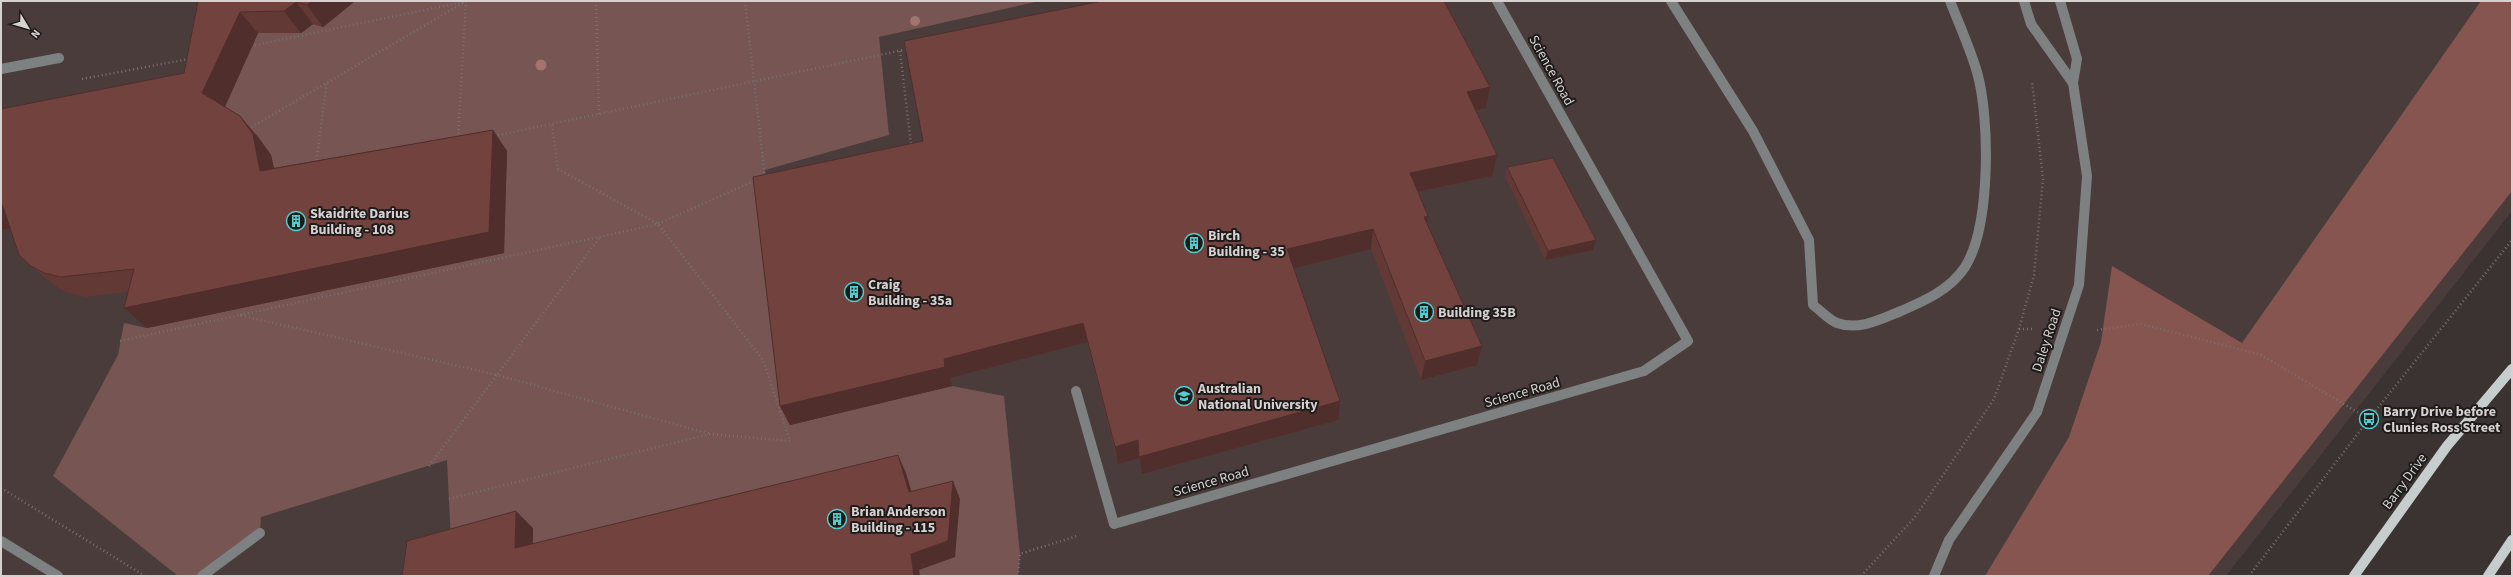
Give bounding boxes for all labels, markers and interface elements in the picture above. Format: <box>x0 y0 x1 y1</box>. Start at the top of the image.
north arrow <box>8 8 48 48</box>
text: N <box>27 26 44 41</box>
street label: Science Road <box>1524 32 1579 109</box>
place label: Skaidrite Darius Building - 108 <box>310 204 409 240</box>
building icon: Skaidrite Darius Building - 108 <box>285 210 307 232</box>
place label: Birch Building - 35 <box>1208 226 1285 262</box>
building icon: Birch Building - 35 <box>1183 232 1205 254</box>
place label: Craig Building - 35a <box>868 275 952 311</box>
building icon: Craig Building - 35a <box>843 281 865 303</box>
building icon: Building 35B <box>1413 301 1435 323</box>
place label: Building 35B <box>1438 303 1516 323</box>
street label: Daley Road <box>2027 306 2067 375</box>
street label: Science Road <box>1482 373 1562 413</box>
place label: Australian National University <box>1197 379 1318 415</box>
school or university icon: Australian National University <box>1173 385 1195 407</box>
place label: Barry Drive before Clunies Ross Street <box>2383 402 2501 438</box>
bus stop icon: Barry Drive before Clunies Ross Street <box>2358 408 2380 430</box>
street label: Barry Drive <box>2378 449 2432 514</box>
street label: Science Road <box>1171 462 1251 502</box>
place label: Brian Anderson Building - 115 <box>851 502 946 538</box>
building icon: Brian Anderson Building - 115 <box>826 508 848 530</box>

